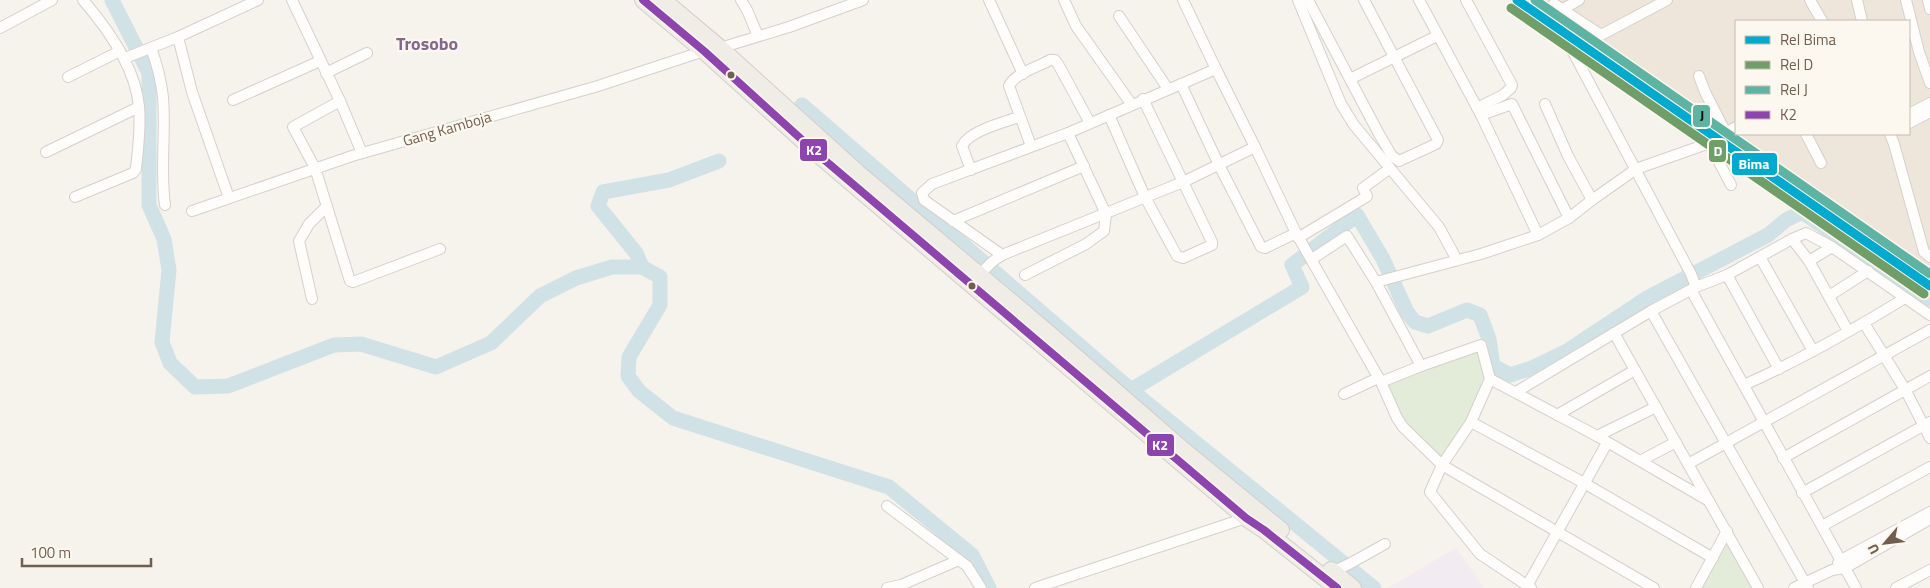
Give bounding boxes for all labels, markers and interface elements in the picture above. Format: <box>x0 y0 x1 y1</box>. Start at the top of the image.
legend <box>1735 20 1910 135</box>
text: Rel Bima <box>1780 28 1837 51</box>
district label: Trosobo <box>396 30 458 57</box>
text: Rel D <box>1780 53 1813 76</box>
unlabelled marker <box>726 70 736 80</box>
text: Rel J <box>1780 78 1808 101</box>
text: K2 <box>1780 103 1797 126</box>
line badge: J <box>1692 104 1711 128</box>
text: J <box>1700 104 1704 125</box>
street label: Gang Kamboja <box>400 105 494 152</box>
line badge: K2 <box>799 138 828 162</box>
text: K2 <box>806 139 822 160</box>
line badge: D <box>1708 139 1727 163</box>
text: D <box>1714 140 1723 161</box>
line badge: Bima <box>1731 152 1778 176</box>
text: Bima <box>1738 153 1770 174</box>
unlabelled marker <box>967 281 977 291</box>
line badge: K2 <box>1146 433 1175 457</box>
text: K2 <box>1152 434 1168 455</box>
north arrow <box>1860 518 1910 568</box>
scale bar <box>22 536 151 568</box>
text: U <box>1862 540 1885 558</box>
text: 100 m <box>30 541 71 564</box>

